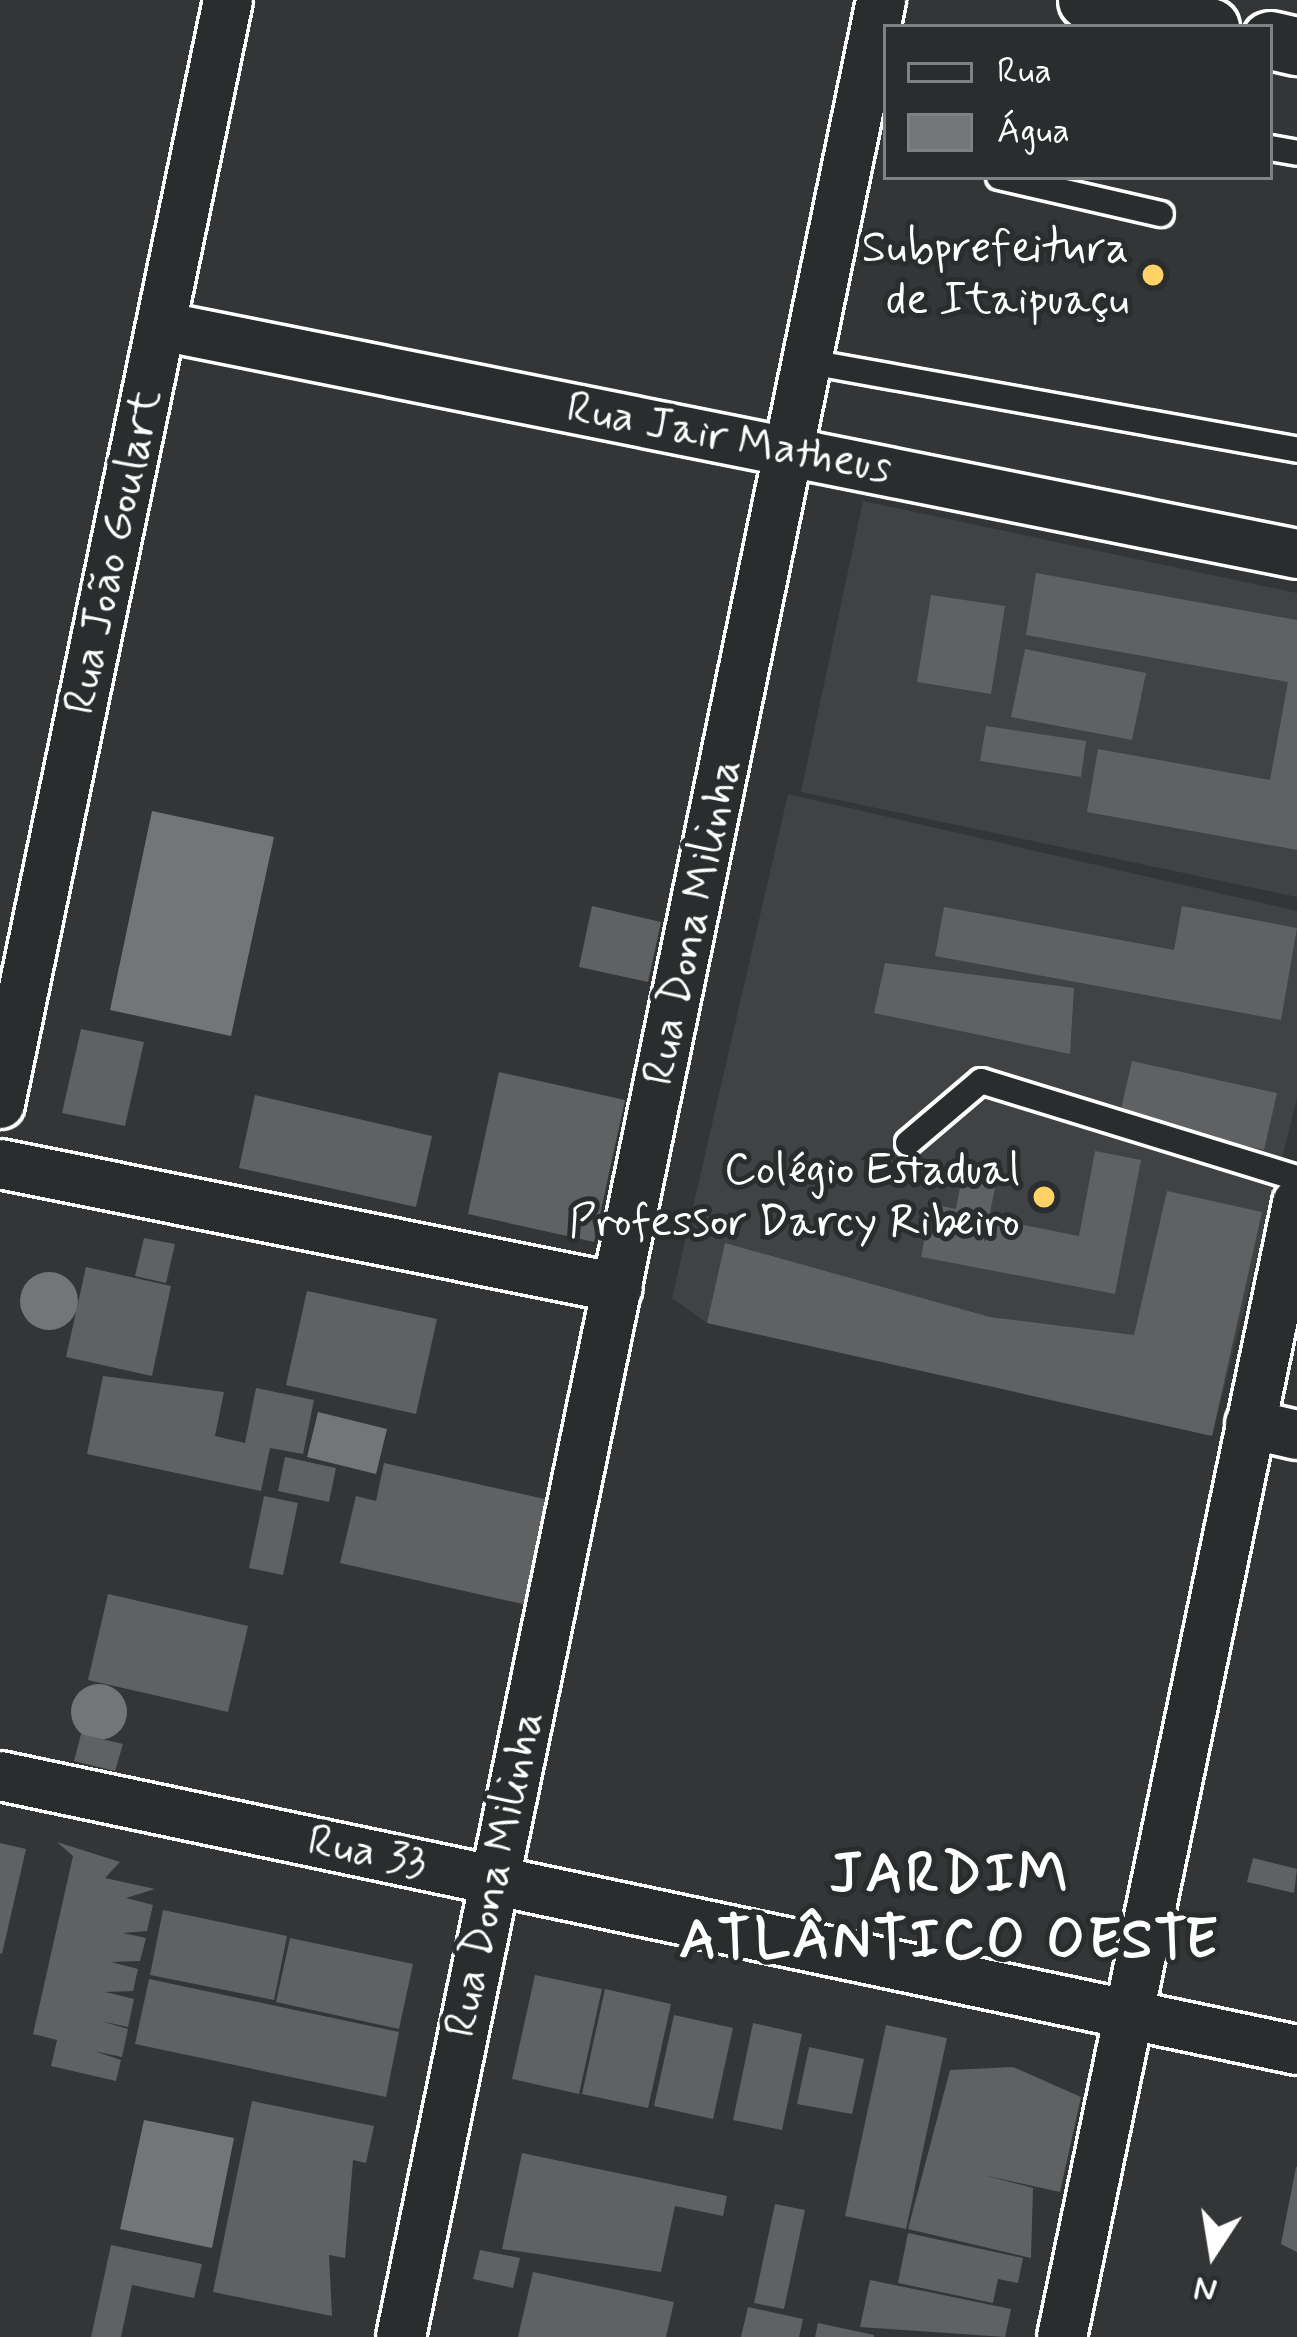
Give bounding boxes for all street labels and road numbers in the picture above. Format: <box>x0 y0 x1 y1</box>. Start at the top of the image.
street label: Rua Jair Matheus <box>561 381 897 497</box>
street label: Rua João Goulart <box>53 386 175 718</box>
street label: Rua Dona Milinha <box>632 753 754 1091</box>
street label: Rua Dona Milinha <box>434 1705 556 2043</box>
street label: Rua 33 <box>303 1814 431 1892</box>

